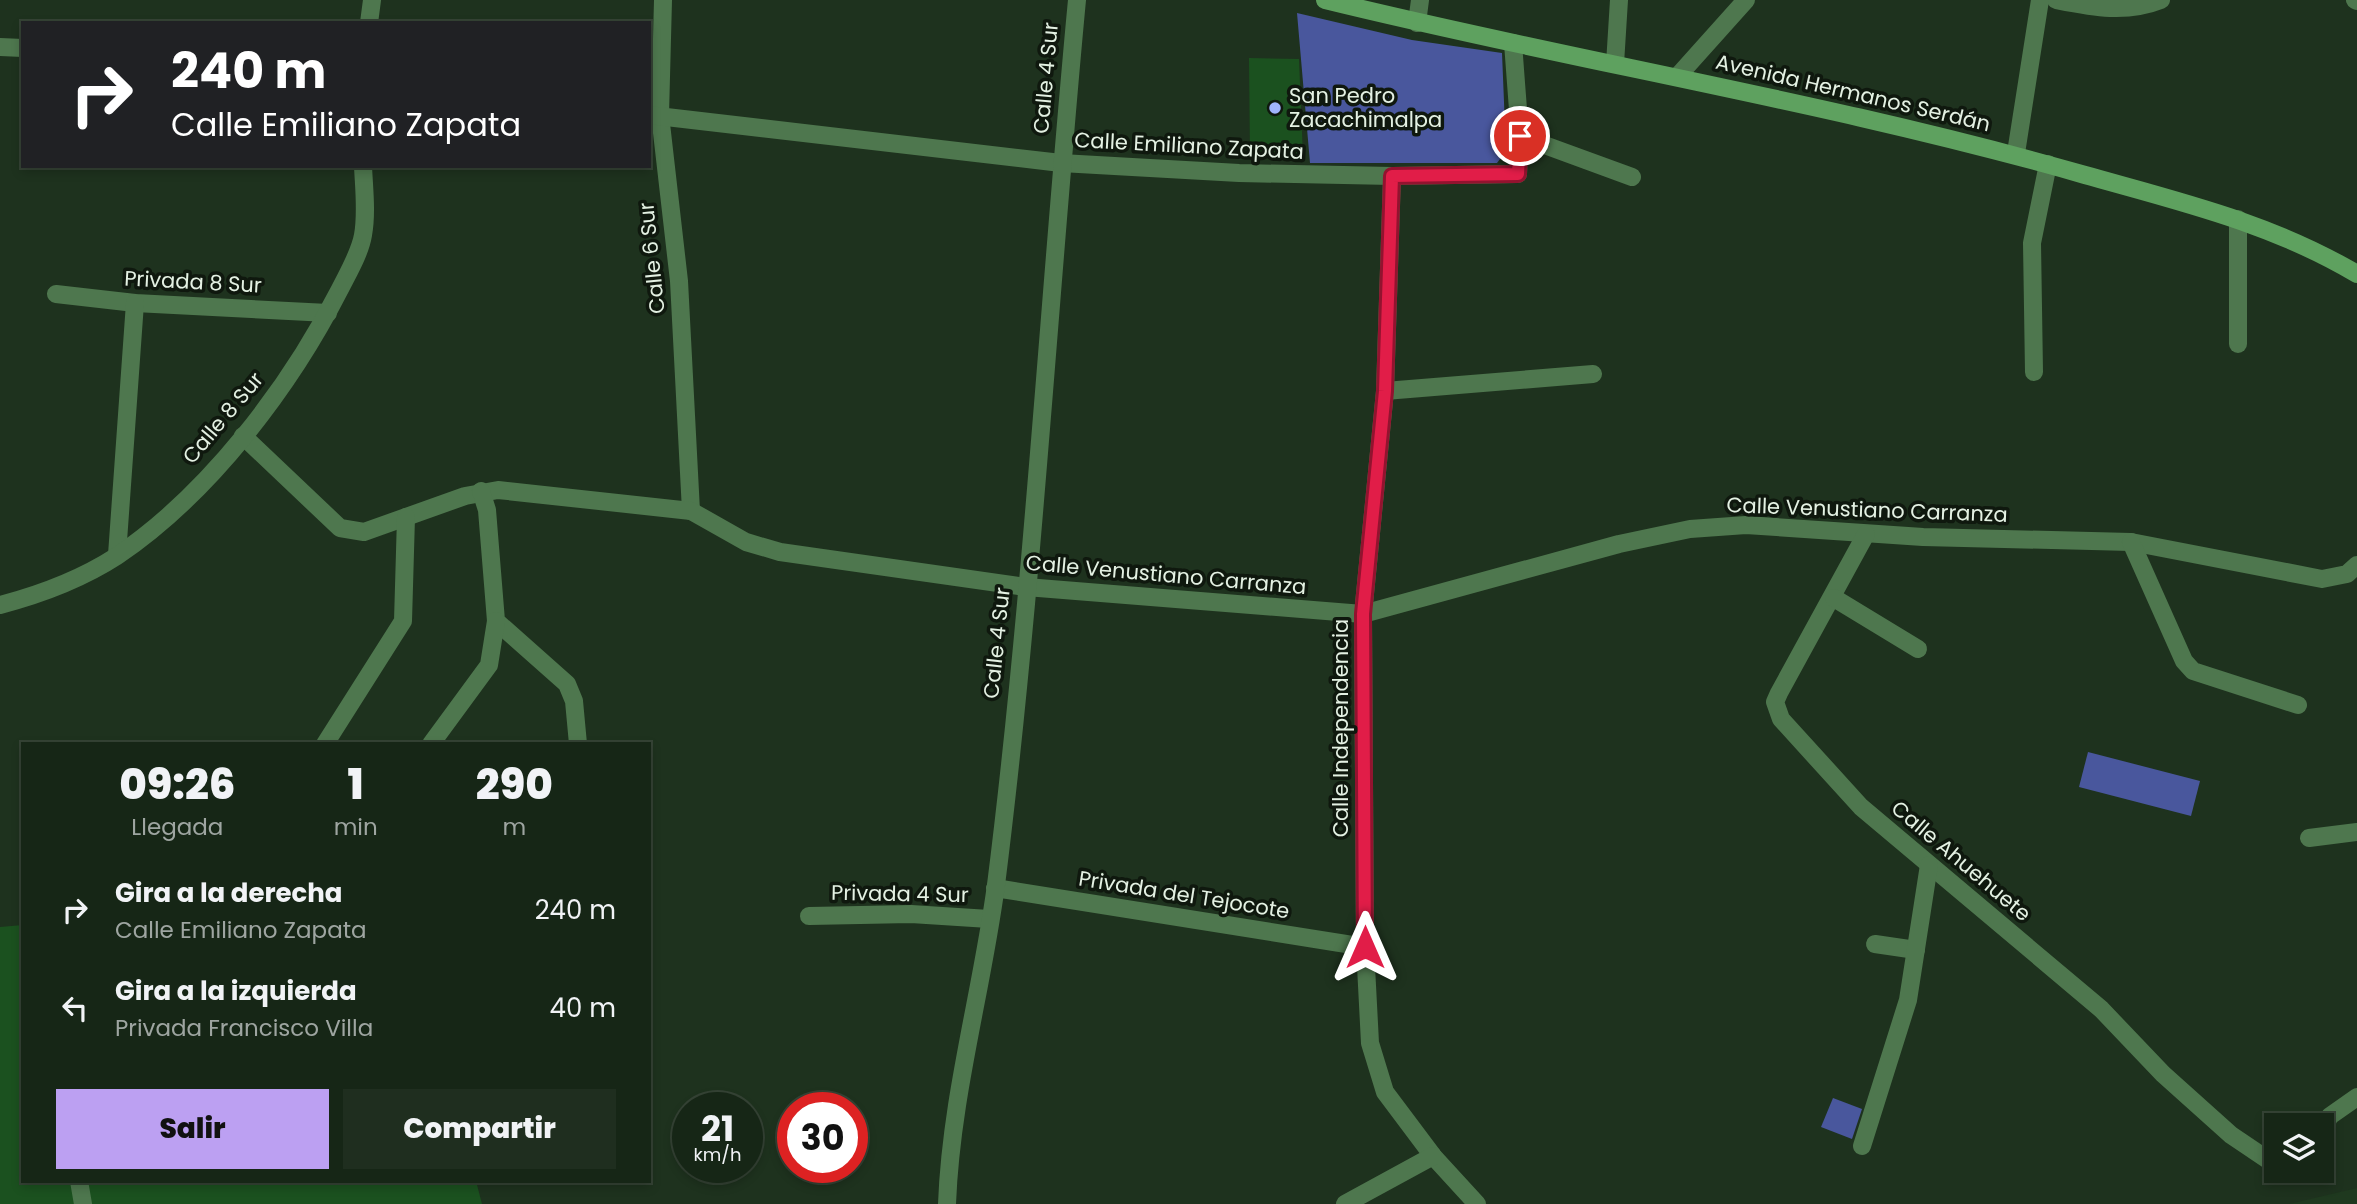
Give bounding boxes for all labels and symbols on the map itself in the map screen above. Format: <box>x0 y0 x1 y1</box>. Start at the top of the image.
street label: Calle 4 Sur <box>1026 21 1065 135</box>
street label: Avenida Hermanos Serdán <box>1713 47 1993 138</box>
place label: San Pedro Zacachimalpa <box>1289 81 1442 134</box>
marker: San Pedro Zacachimalpa <box>1267 100 1283 116</box>
pin <box>1490 106 1550 166</box>
street label: Calle Emiliano Zapata <box>1074 125 1305 166</box>
street label: Calle 6 Sur <box>631 201 672 315</box>
street label: Privada 8 Sur <box>124 263 263 300</box>
street label: Calle 8 Sur <box>176 365 270 470</box>
street label: Calle Venustiano Carranza <box>1726 490 2008 529</box>
street label: Calle Venustiano Carranza <box>1025 548 1307 601</box>
street label: Calle 4 Sur <box>976 586 1017 700</box>
street label: Calle Independencia <box>1326 619 1355 837</box>
street label: Calle Ahuehuete <box>1885 794 2037 928</box>
street label: Privada del Tejocote <box>1077 864 1292 925</box>
street label: Privada 4 Sur <box>831 878 969 909</box>
position arrow <box>1328 910 1402 984</box>
speed limit sign: 30 <box>777 1092 868 1183</box>

